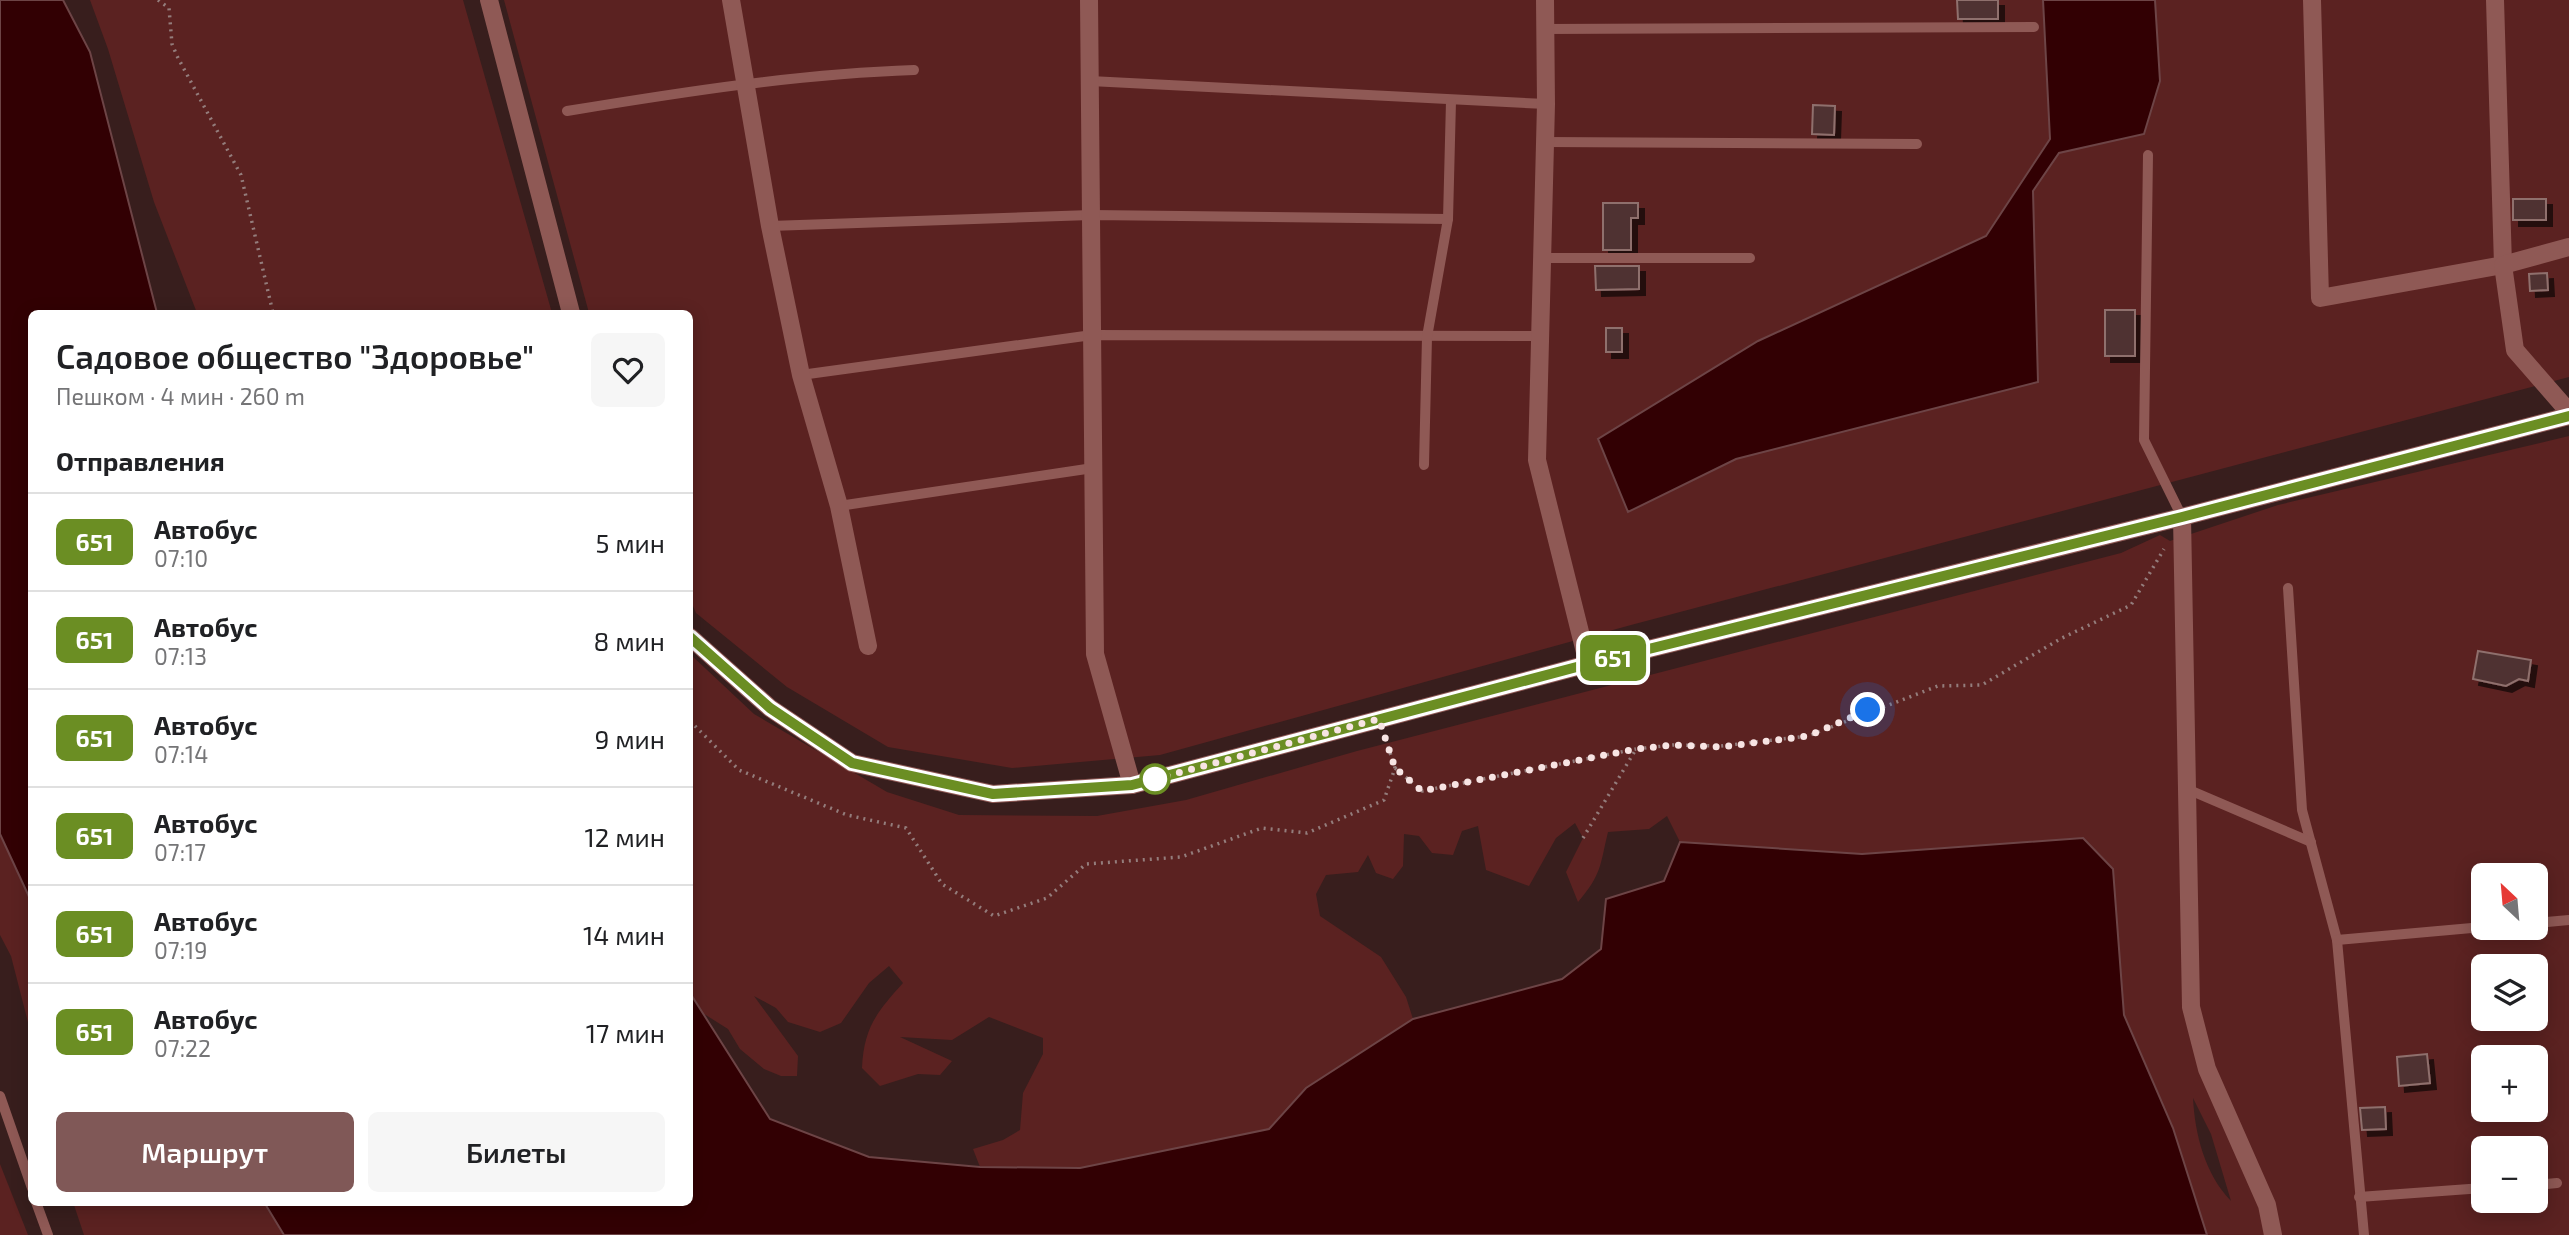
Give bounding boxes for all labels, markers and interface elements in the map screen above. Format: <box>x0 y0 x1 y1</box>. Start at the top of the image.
button: heart <box>591 333 665 407</box>
text: Садовое общество "Здоровье" <box>56 336 534 376</box>
text: Пешком · 4 мин · 260 m <box>56 382 305 410</box>
text: Отправления <box>56 445 225 476</box>
text: Автобус <box>154 513 257 544</box>
text: 651 <box>76 527 113 556</box>
text: 5 мин <box>595 527 665 558</box>
text: 07:10 <box>154 544 208 572</box>
text: Автобус <box>154 611 257 642</box>
text: 651 <box>76 625 113 654</box>
text: 8 мин <box>594 625 665 656</box>
line badge: 651 <box>1573 635 1653 681</box>
text: 07:13 <box>154 642 207 670</box>
text: 651 <box>1594 643 1632 672</box>
your location <box>1850 692 1885 727</box>
text: Автобус <box>154 709 257 740</box>
text: 651 <box>76 723 113 752</box>
text: 9 мин <box>594 723 665 754</box>
text: 07:14 <box>154 740 208 768</box>
unlabelled marker <box>1140 764 1170 794</box>
text: Автобус <box>154 807 257 838</box>
text: 651 <box>76 821 113 850</box>
text: 12 мин <box>584 821 665 852</box>
text: 07:17 <box>154 838 206 866</box>
north arrow <box>2471 863 2548 940</box>
map controls <box>2471 863 2548 1213</box>
text: Автобус <box>154 905 257 936</box>
text: 651 <box>76 919 113 948</box>
text: 14 мин <box>583 919 665 950</box>
text: 07:19 <box>154 936 207 964</box>
button: layers <box>2471 954 2548 1031</box>
text: Автобус <box>154 1003 257 1034</box>
text: 651 <box>76 1017 113 1046</box>
text: 17 мин <box>586 1017 665 1048</box>
text: 07:22 <box>154 1034 211 1062</box>
button: + <box>2471 1045 2548 1122</box>
button: Маршрут <box>56 1112 354 1192</box>
button: Билеты <box>368 1112 665 1192</box>
button: − <box>2471 1136 2548 1213</box>

